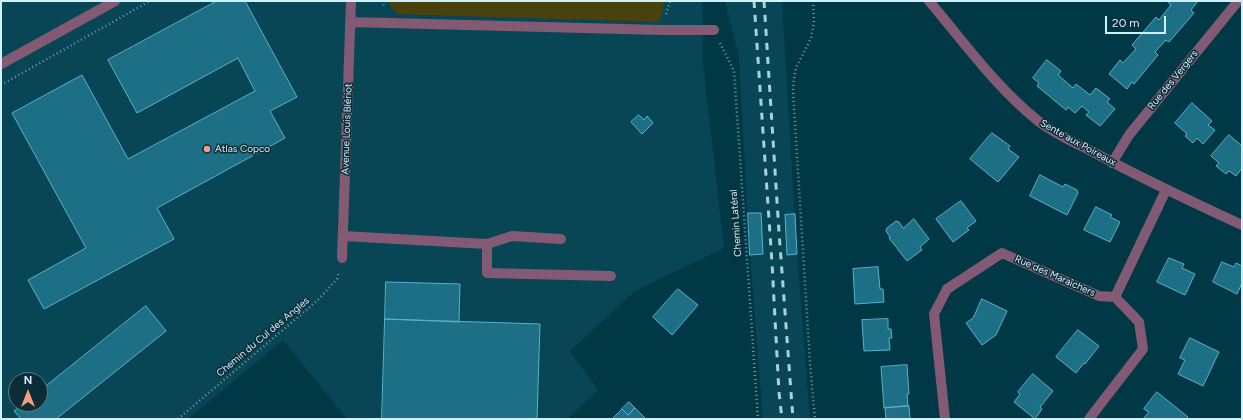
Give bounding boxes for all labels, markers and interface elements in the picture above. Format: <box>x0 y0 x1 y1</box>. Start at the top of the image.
scale bar <box>1107 8 1168 34</box>
text: 20 m <box>1112 16 1140 30</box>
street label: Rue des Vergers <box>1145 48 1201 112</box>
street label: Avenue Louis Blériot <box>339 83 355 175</box>
street label: Sente aux Poireaux <box>1038 117 1118 169</box>
place label: Atlas Copco <box>215 143 270 155</box>
marker: Atlas Copco <box>202 144 212 154</box>
street label: Chemin Latéral <box>728 189 744 257</box>
street label: Rue des Maraîchers <box>1013 253 1097 299</box>
street label: Chemin du Cul des Angles <box>214 295 312 379</box>
north arrow <box>8 372 48 412</box>
text: N <box>24 374 32 387</box>

